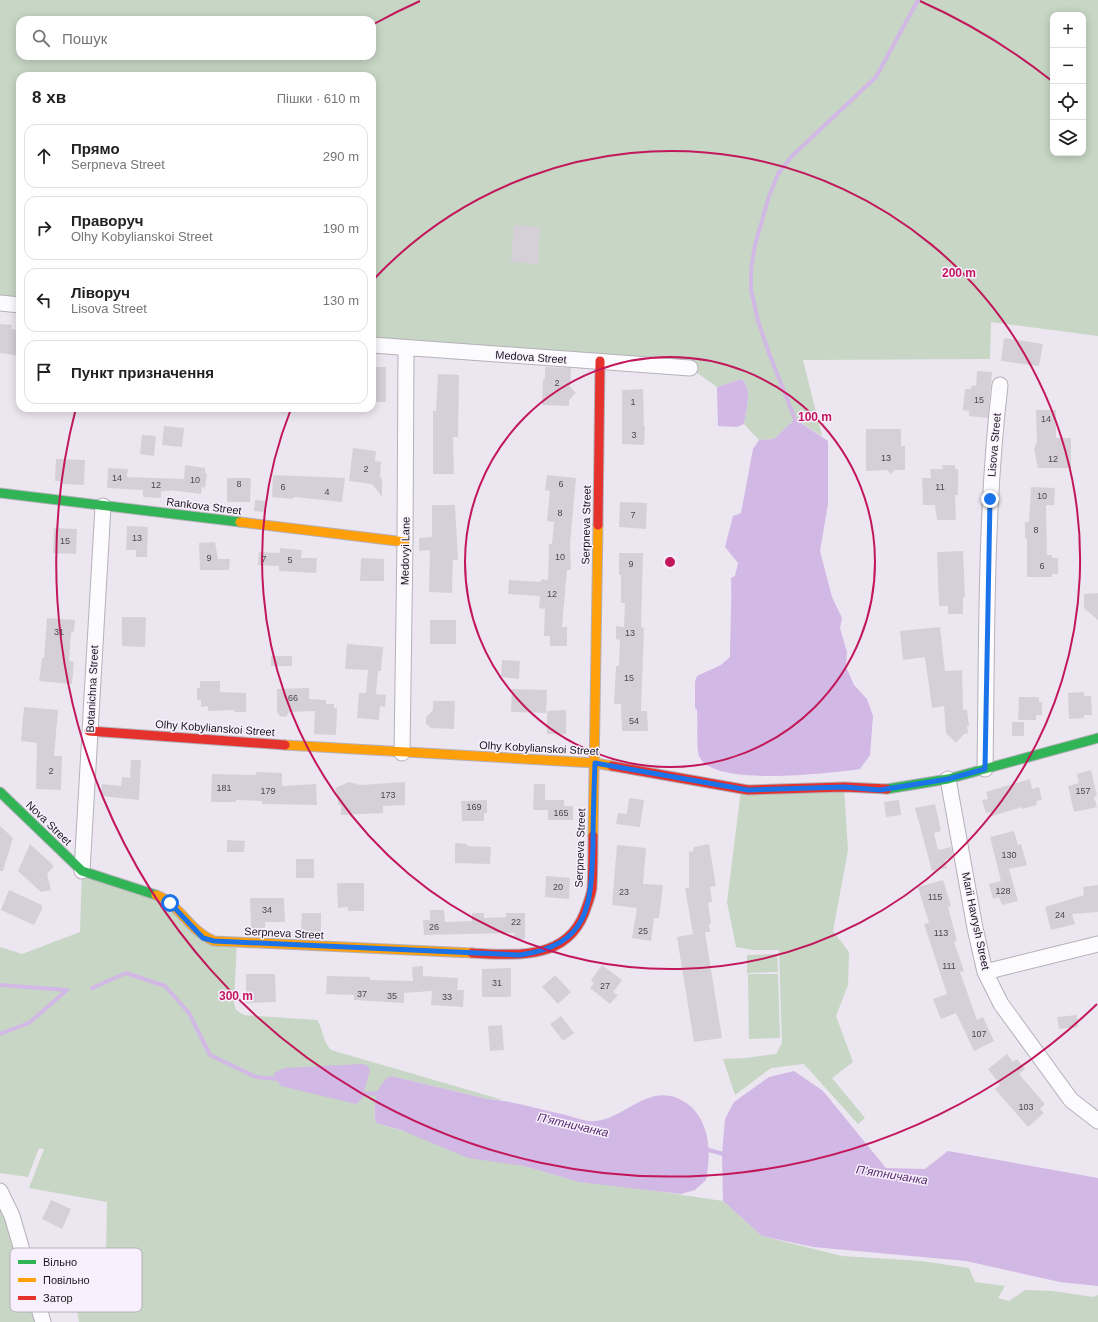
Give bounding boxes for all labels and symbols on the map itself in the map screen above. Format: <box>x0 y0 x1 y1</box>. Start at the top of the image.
text: 200 m <box>942 266 976 280</box>
street label: Medova Street <box>495 349 567 365</box>
house number: 2 <box>554 378 560 388</box>
house number: 15 <box>974 395 984 405</box>
house number: 1 <box>630 397 636 407</box>
text: 100 m <box>798 410 832 424</box>
street label: Lisova Street <box>985 412 1003 478</box>
house number: 14 <box>1041 414 1051 424</box>
house number: 3 <box>631 430 637 440</box>
house number: 13 <box>881 453 891 463</box>
house number: 12 <box>1048 454 1058 464</box>
house number: 2 <box>363 464 369 474</box>
house number: 14 <box>112 473 122 483</box>
house number: 10 <box>190 475 200 485</box>
house number: 8 <box>236 479 242 489</box>
house number: 6 <box>558 479 564 489</box>
house number: 12 <box>151 480 161 490</box>
house number: 6 <box>280 482 286 492</box>
house number: 11 <box>935 482 945 492</box>
street label: Serpneva Street <box>579 485 593 565</box>
house number: 4 <box>324 487 330 497</box>
route end <box>981 490 999 508</box>
house number: 10 <box>1037 491 1047 501</box>
street label: Rankova Street <box>166 495 242 517</box>
house number: 8 <box>557 508 563 518</box>
house number: 7 <box>630 510 636 520</box>
street label: Medovyi Lane <box>398 517 412 585</box>
house number: 8 <box>1033 525 1039 535</box>
house number: 13 <box>132 533 142 543</box>
house number: 15 <box>60 536 70 546</box>
house number: 10 <box>555 552 565 562</box>
house number: 9 <box>206 553 212 563</box>
house number: 7 <box>261 554 267 564</box>
house number: 5 <box>287 555 293 565</box>
centre of rings <box>663 555 677 569</box>
house number: 9 <box>628 559 634 569</box>
house number: 6 <box>1039 561 1045 571</box>
house number: 12 <box>547 589 557 599</box>
house number: 31 <box>54 627 64 637</box>
house number: 13 <box>625 628 635 638</box>
street label: Botanichna Street <box>84 645 100 733</box>
house number: 15 <box>624 673 634 683</box>
house number: 66 <box>288 693 298 703</box>
house number: 54 <box>629 716 639 726</box>
street label: Olhy Kobylianskoi Street <box>155 718 275 738</box>
street label: Olhy Kobylianskoi Street <box>479 739 599 757</box>
house number: 2 <box>48 766 54 776</box>
house number: 181 <box>216 783 232 793</box>
house number: 179 <box>260 786 276 796</box>
house number: 157 <box>1075 786 1091 796</box>
house number: 173 <box>380 790 396 800</box>
street label: Nova Street <box>24 799 74 847</box>
house number: 169 <box>466 802 482 812</box>
house number: 165 <box>553 808 569 818</box>
street label: Serpneva Street <box>573 808 587 888</box>
house number: 130 <box>1001 850 1017 860</box>
street label: Marii Havrysh Street <box>960 871 992 971</box>
house number: 20 <box>553 882 563 892</box>
house number: 128 <box>995 886 1011 896</box>
house number: 23 <box>619 887 629 897</box>
house number: 115 <box>928 892 942 902</box>
route start <box>161 894 179 912</box>
house number: 34 <box>262 905 272 915</box>
house number: 24 <box>1055 910 1065 920</box>
house number: 22 <box>511 917 521 927</box>
house number: 26 <box>429 922 439 932</box>
street label: Serpneva Street <box>244 925 324 941</box>
house number: 25 <box>638 926 648 936</box>
house number: 113 <box>934 928 948 938</box>
house number: 111 <box>942 961 956 971</box>
house number: 31 <box>492 978 502 988</box>
house number: 27 <box>600 981 610 991</box>
text: 300 m <box>219 989 253 1003</box>
house number: 37 <box>357 989 367 999</box>
house number: 35 <box>387 991 397 1001</box>
house number: 33 <box>442 992 452 1002</box>
house number: 107 <box>971 1029 987 1039</box>
house number: 103 <box>1018 1102 1034 1112</box>
water label: П'ятничанка <box>536 1110 610 1140</box>
water label: П'ятничанка <box>855 1162 929 1188</box>
legend <box>10 1248 142 1312</box>
text: Вільно <box>43 1256 77 1268</box>
text: Повільно <box>43 1274 90 1286</box>
text: Затор <box>43 1292 73 1304</box>

